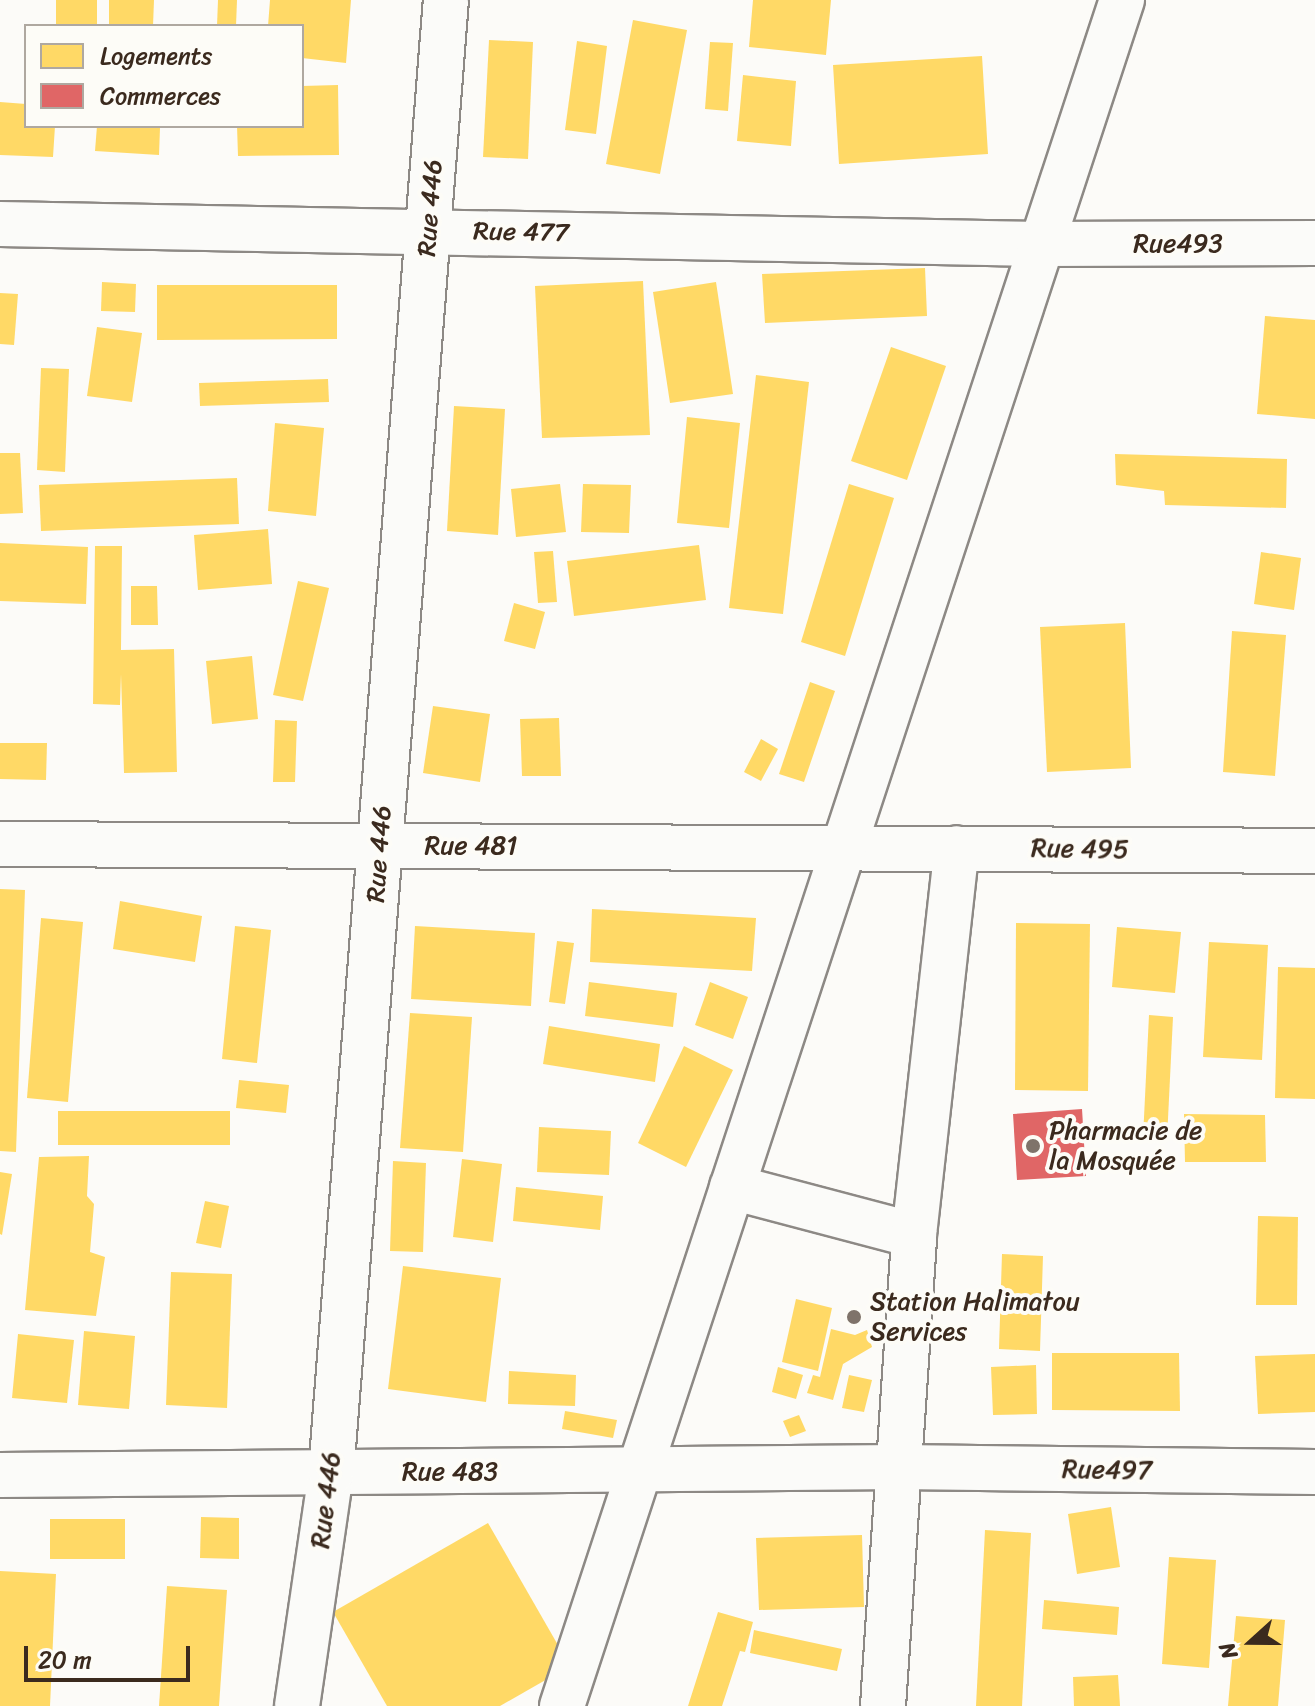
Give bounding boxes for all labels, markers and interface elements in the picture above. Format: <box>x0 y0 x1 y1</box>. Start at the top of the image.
legend <box>24 24 304 128</box>
text: Logements <box>100 35 212 77</box>
text: Commerces <box>100 75 221 117</box>
street label: Rue 446 <box>411 158 449 258</box>
street label: Rue 477 <box>473 216 569 248</box>
street label: Rue493 <box>1133 228 1223 260</box>
street label: Rue 446 <box>360 804 398 904</box>
street label: Rue 481 <box>425 830 517 862</box>
street label: Rue 495 <box>1031 833 1129 865</box>
place label: Pharmacie de la Mosquée <box>1049 1115 1202 1176</box>
marker: Pharmacie de la Mosquée <box>1024 1137 1042 1155</box>
place label: Station Halimatou Services <box>870 1286 1080 1348</box>
marker: Station Halimatou Services <box>845 1308 863 1326</box>
street label: Rue 446 <box>305 1450 347 1550</box>
street label: Rue497 <box>1062 1454 1152 1486</box>
street label: Rue 483 <box>402 1456 498 1488</box>
north arrow <box>1211 1602 1291 1682</box>
scale bar <box>28 1630 194 1680</box>
text: N <box>1207 1637 1249 1665</box>
text: 20 m <box>38 1639 92 1681</box>

